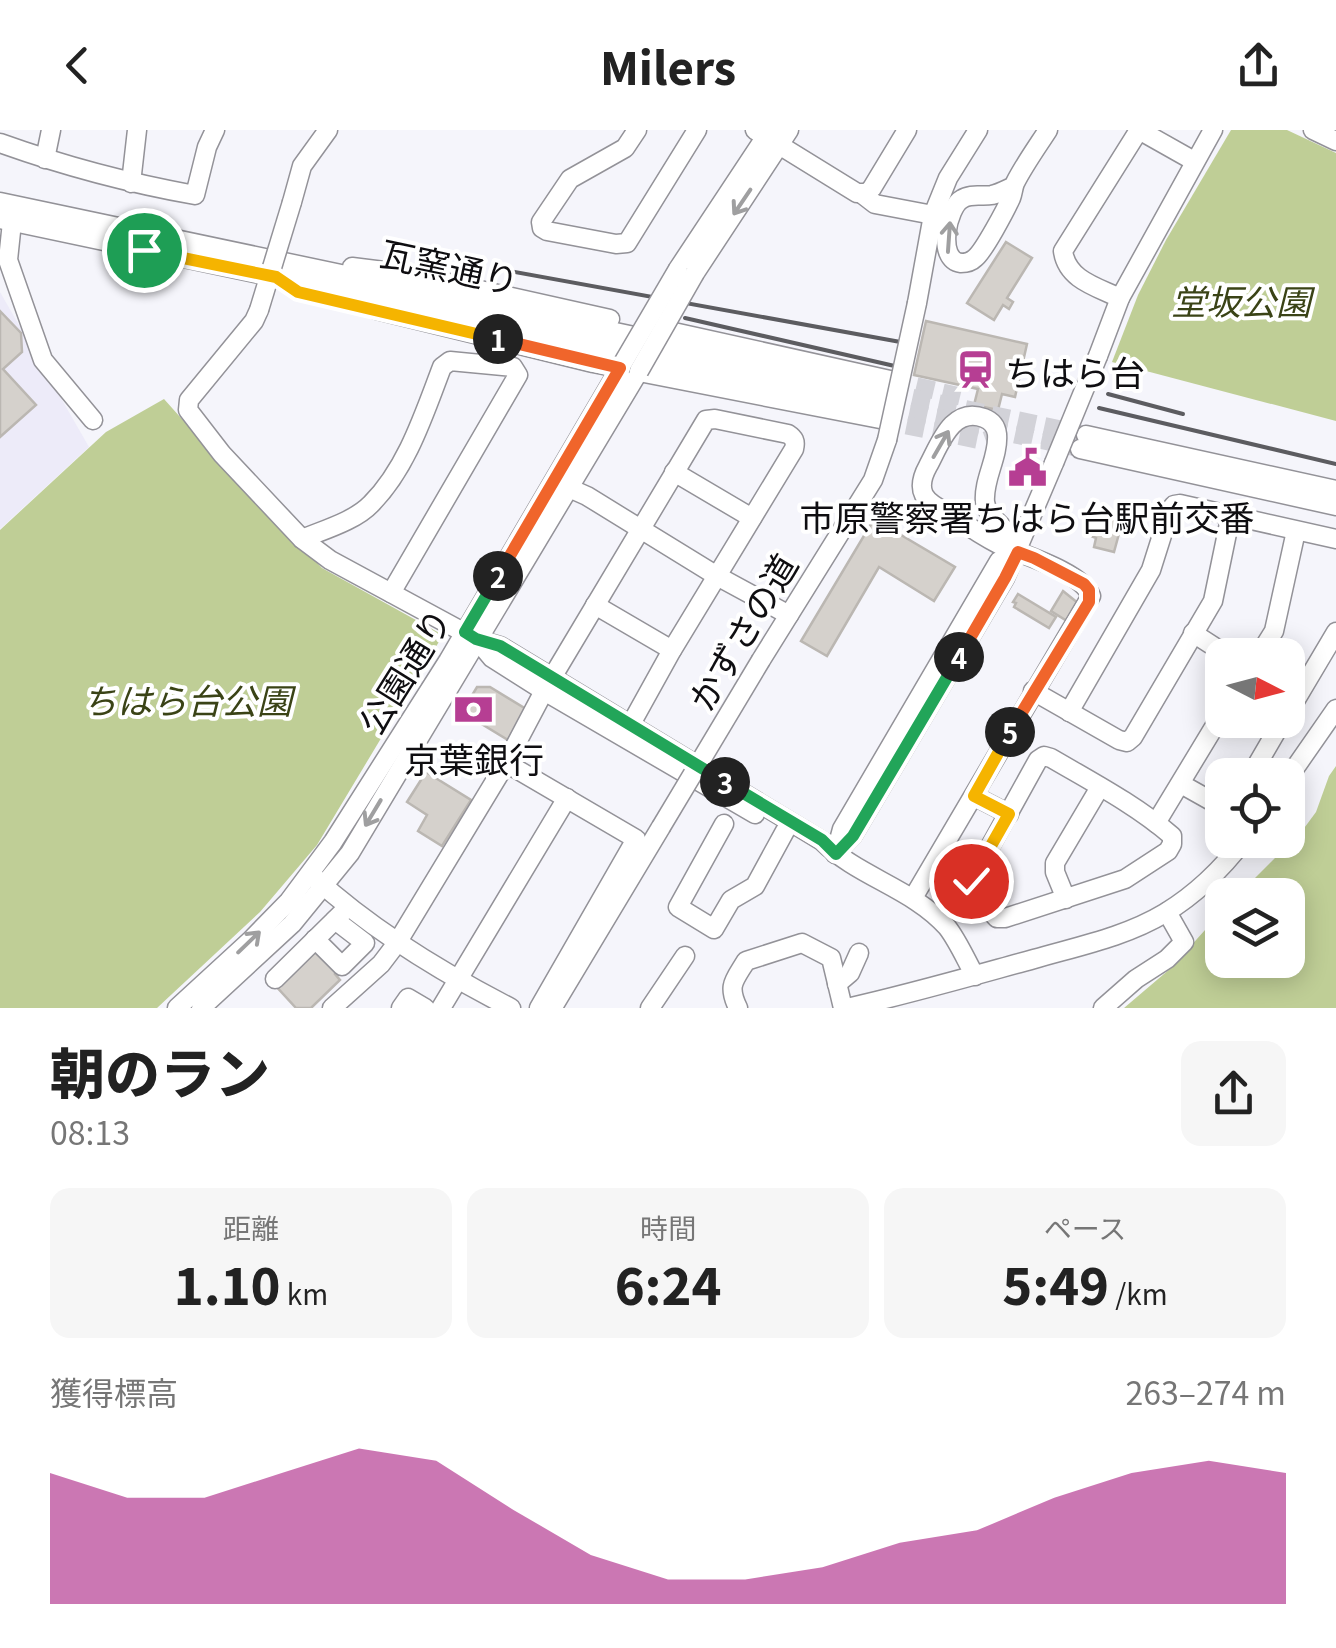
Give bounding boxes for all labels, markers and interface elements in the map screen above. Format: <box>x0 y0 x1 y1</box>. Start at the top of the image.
text: Milers <box>600 33 736 98</box>
icon: back <box>50 38 105 93</box>
icon: share <box>1231 38 1286 93</box>
one-way arrow <box>732 187 753 215</box>
pin <box>102 208 187 293</box>
one-way arrow <box>940 221 959 254</box>
icon: arrive <box>117 223 172 278</box>
street label: 瓦窯通り <box>376 226 524 304</box>
park label: 堂坂公園 <box>1171 274 1316 325</box>
pin: 1 <box>473 314 523 364</box>
text: 1 <box>490 319 506 359</box>
place label: ちはら台 <box>1005 345 1145 396</box>
station icon: ちはら台 <box>954 349 996 391</box>
one-way arrow <box>931 430 951 458</box>
public building icon: 市原警察署ちはら台駅前交番 <box>1006 447 1048 489</box>
place label: 市原警察署ちはら台駅前交番 <box>799 490 1255 541</box>
street label: かずさの道 <box>674 543 808 719</box>
pin: 2 <box>473 551 523 601</box>
text: 2 <box>490 556 506 596</box>
street label: 公園通り <box>344 597 462 743</box>
pin: 4 <box>934 632 984 682</box>
text: 4 <box>951 637 967 677</box>
north arrow <box>1205 638 1305 738</box>
map controls <box>1205 638 1305 978</box>
park label: ちはら台公園 <box>82 673 297 724</box>
bank icon: 京葉銀行 <box>453 689 495 731</box>
pin: 5 <box>985 707 1035 757</box>
text: 5 <box>1002 712 1018 752</box>
place label: 京葉銀行 <box>404 732 544 783</box>
pin: 3 <box>700 757 750 807</box>
button: locate <box>1205 758 1305 858</box>
text: 3 <box>717 762 733 802</box>
one-way arrow <box>363 798 383 828</box>
pin <box>929 839 1014 924</box>
icon: check <box>944 854 999 909</box>
button: layers <box>1205 878 1305 978</box>
one-way arrow <box>236 930 260 954</box>
text: 朝のラン <box>50 1030 270 1110</box>
button: share <box>1181 1041 1286 1146</box>
text: 08:13 <box>50 1108 130 1154</box>
text: 距離 <box>223 1207 279 1247</box>
text: 時間 <box>640 1207 696 1247</box>
text: ペース <box>1044 1207 1126 1247</box>
text: 1.10 <box>174 1247 281 1319</box>
text: 6:24 <box>615 1247 721 1319</box>
text: 5:49 <box>1002 1247 1109 1319</box>
text: km <box>281 1273 328 1313</box>
text: /km <box>1109 1273 1168 1313</box>
text: 獲得標高 <box>50 1368 178 1414</box>
text: 263–274 m <box>1125 1368 1286 1414</box>

